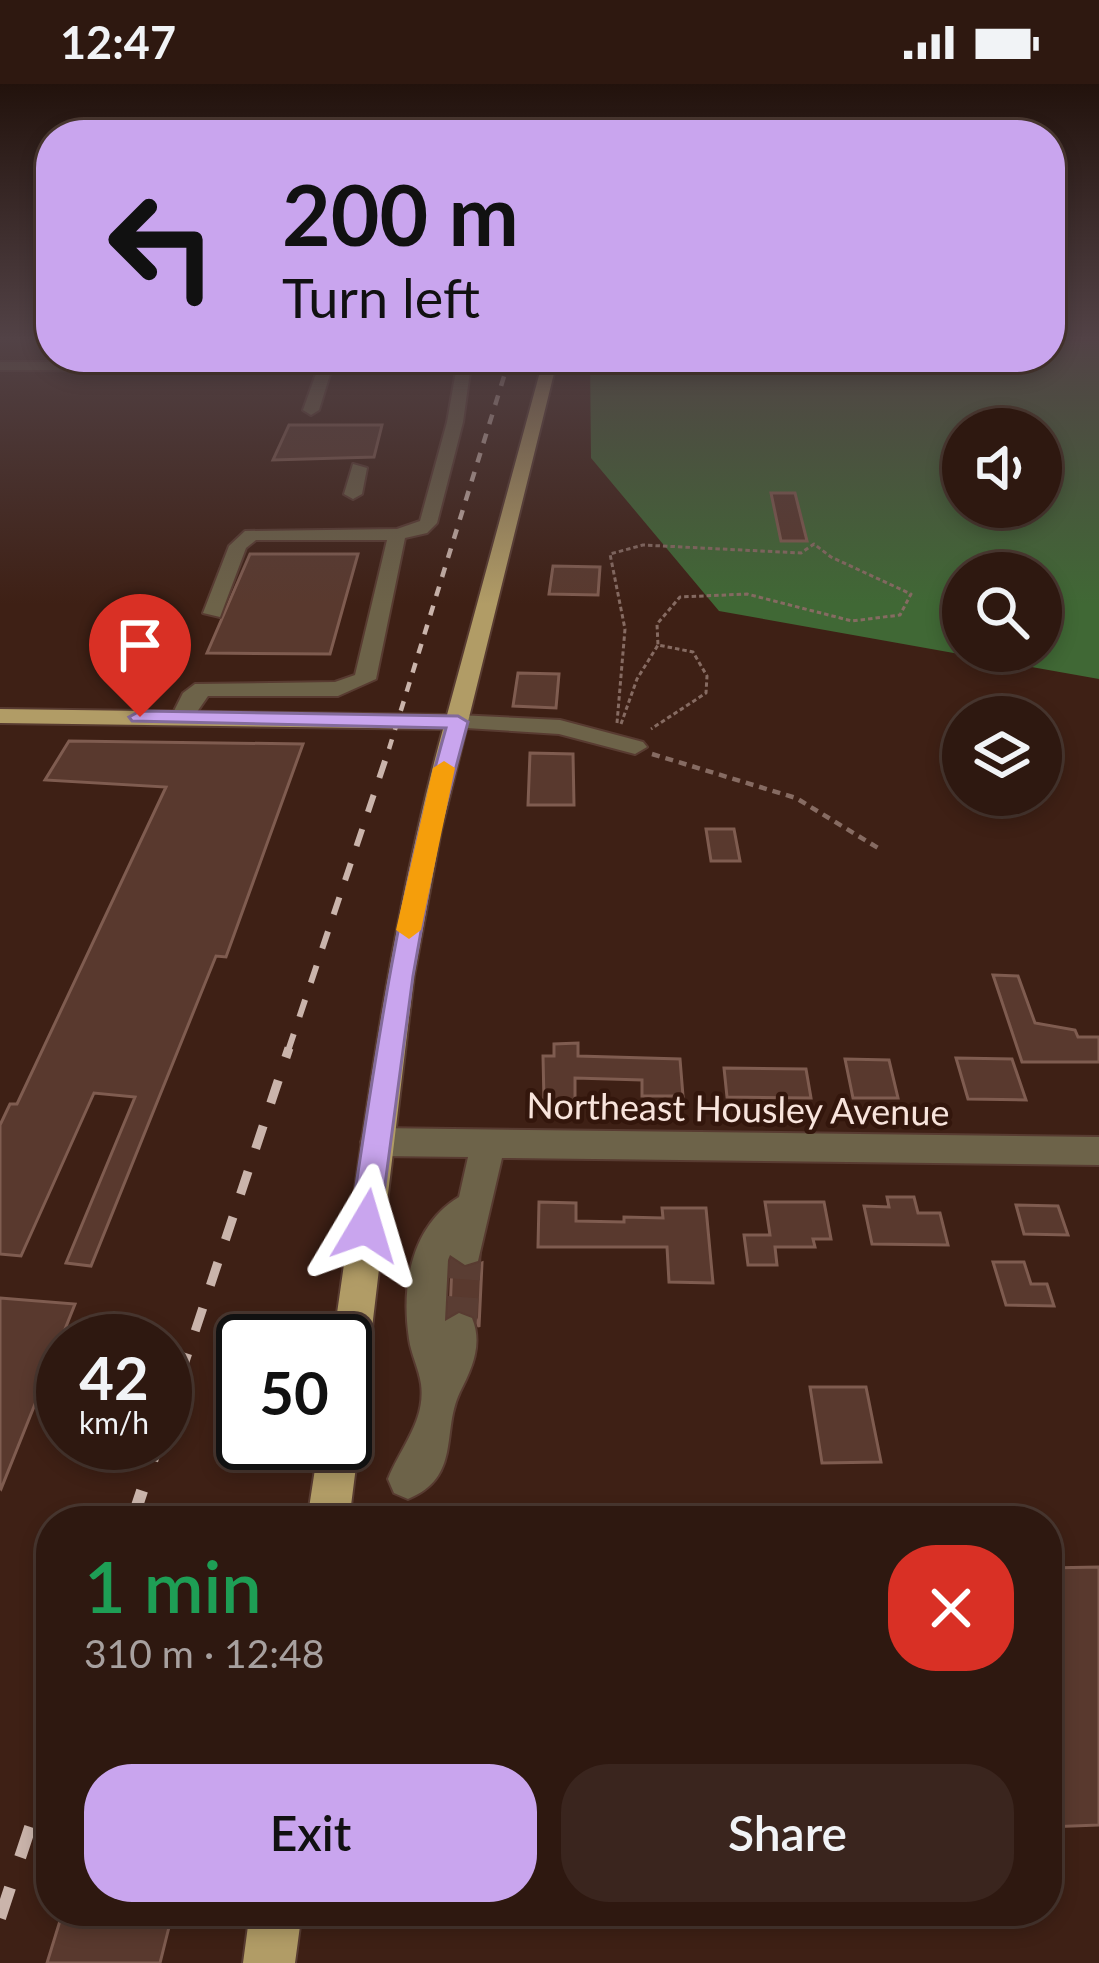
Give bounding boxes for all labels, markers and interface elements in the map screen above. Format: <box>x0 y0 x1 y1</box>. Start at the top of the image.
text: 12:47 <box>60 15 176 69</box>
text: 200 m <box>282 163 519 264</box>
icon: left <box>84 168 240 324</box>
text: Turn left <box>282 265 480 330</box>
map controls <box>942 408 1062 816</box>
button: sound <box>942 408 1062 528</box>
button: search <box>942 552 1062 672</box>
pin <box>89 594 191 717</box>
icon: arrive <box>107 612 173 678</box>
button: layers <box>942 696 1062 816</box>
street label: Northeast Housley Avenue <box>526 1082 950 1134</box>
position arrow <box>303 1163 429 1289</box>
speed limit sign: 50 <box>216 1314 372 1470</box>
text: 42 <box>79 1341 149 1413</box>
text: km/h <box>79 1404 149 1440</box>
text: 1 min <box>84 1542 262 1628</box>
button: close <box>888 1545 1014 1671</box>
text: 310 m · 12:48 <box>84 1630 324 1676</box>
button: Exit <box>84 1764 537 1902</box>
button: Share <box>561 1764 1014 1902</box>

